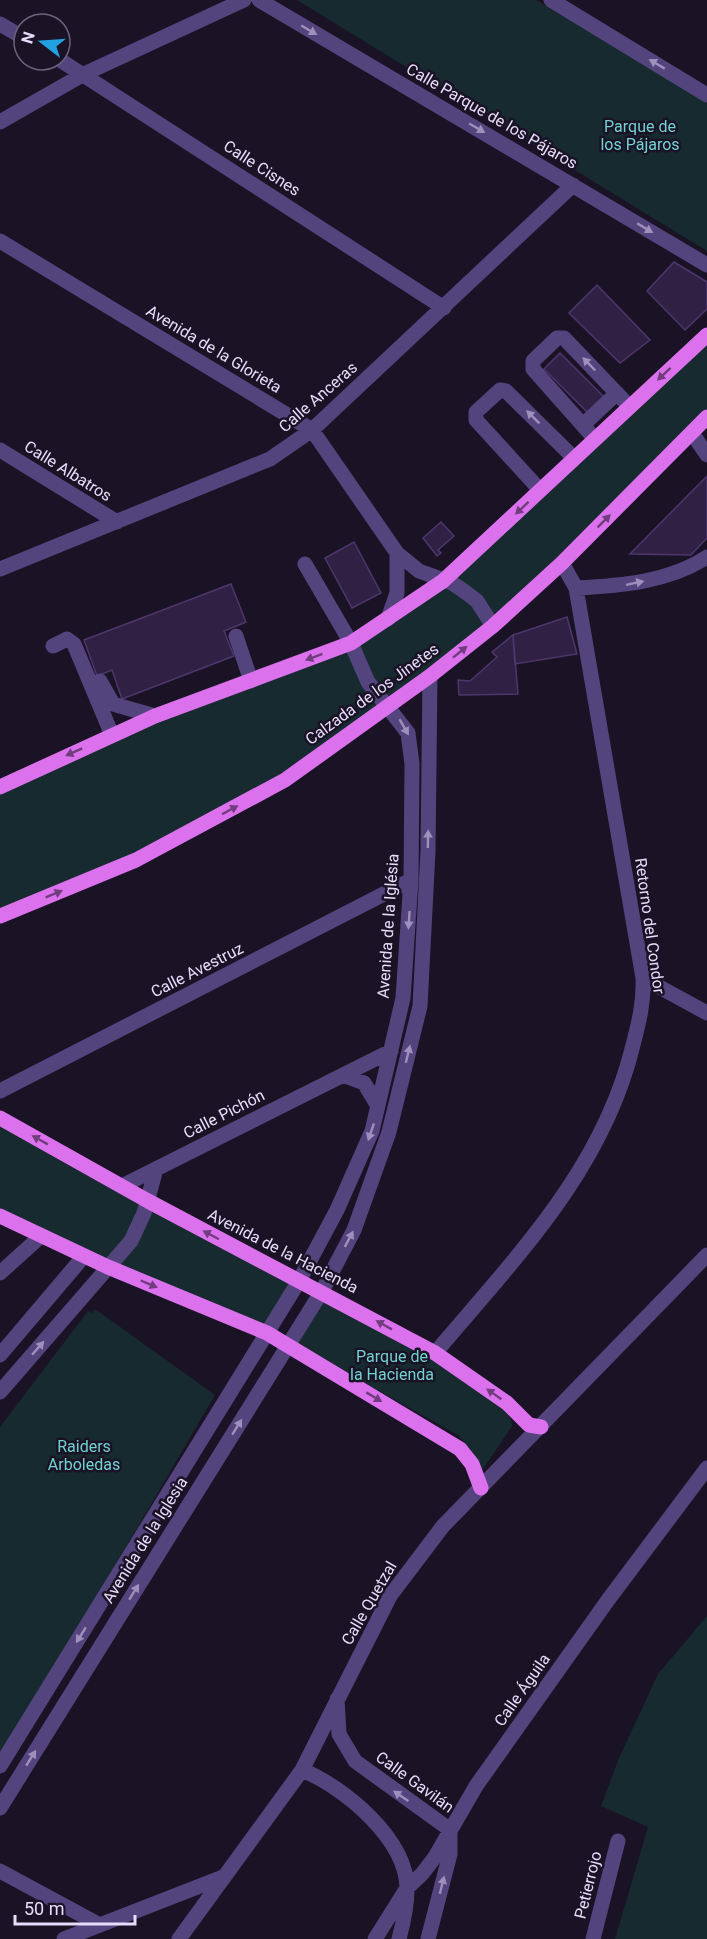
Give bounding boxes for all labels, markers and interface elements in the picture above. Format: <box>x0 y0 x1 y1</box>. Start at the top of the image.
north arrow <box>12 12 72 72</box>
one-way arrow <box>301 24 317 35</box>
text: N <box>17 30 39 46</box>
street label: Calle Parque de los Pájaros <box>403 59 581 173</box>
one-way arrow <box>649 59 665 70</box>
park label: Parque de los Pájaros <box>600 117 680 154</box>
one-way arrow <box>469 123 485 134</box>
street label: Calle Cisnes <box>220 136 304 200</box>
one-way arrow <box>637 222 653 233</box>
street label: Avenida de la Glorieta <box>143 301 285 397</box>
one-way arrow <box>583 357 596 372</box>
street label: Calle Anceras <box>275 358 361 436</box>
one-way arrow <box>657 367 671 381</box>
one-way arrow <box>525 410 540 424</box>
street label: Calle Albatros <box>21 437 115 505</box>
one-way arrow <box>515 500 529 514</box>
one-way arrow <box>597 514 611 529</box>
one-way arrow <box>625 577 644 587</box>
street label: Calzada de los Jinetes <box>302 639 442 749</box>
one-way arrow <box>452 647 467 659</box>
one-way arrow <box>305 653 323 663</box>
one-way arrow <box>398 719 409 735</box>
one-way arrow <box>65 747 83 757</box>
one-way arrow <box>222 805 239 815</box>
one-way arrow <box>423 830 433 849</box>
street label: Avenida de la Iglésia <box>373 853 403 999</box>
street label: Retorno del Condor <box>631 857 669 996</box>
one-way arrow <box>45 888 63 898</box>
one-way arrow <box>404 911 413 930</box>
street label: Calle Avestruz <box>148 939 246 1001</box>
one-way arrow <box>404 1045 414 1063</box>
street label: Calle Pichón <box>180 1085 268 1143</box>
one-way arrow <box>365 1123 375 1141</box>
one-way arrow <box>31 1135 48 1145</box>
street label: Avenida de la Hacienda <box>205 1205 361 1297</box>
one-way arrow <box>202 1230 219 1240</box>
one-way arrow <box>344 1230 354 1247</box>
one-way arrow <box>140 1279 158 1289</box>
one-way arrow <box>375 1320 392 1330</box>
one-way arrow <box>31 1341 44 1356</box>
park label: Parque de la Hacienda <box>350 1347 434 1384</box>
one-way arrow <box>487 1388 503 1400</box>
one-way arrow <box>366 1392 383 1402</box>
one-way arrow <box>231 1419 242 1435</box>
park label: Raiders Arboledas <box>48 1437 120 1474</box>
street label: Avenida de la Iglesia <box>98 1473 192 1607</box>
street label: Calle Quetzal <box>337 1558 401 1648</box>
one-way arrow <box>128 1584 139 1601</box>
one-way arrow <box>75 1627 86 1643</box>
street label: Calle Águila <box>490 1650 554 1730</box>
street label: Calle Gavilán <box>372 1747 458 1817</box>
one-way arrow <box>25 1750 36 1766</box>
one-way arrow <box>393 1791 410 1802</box>
street label: Petierrojo <box>570 1849 606 1921</box>
one-way arrow <box>438 1875 448 1894</box>
scale bar <box>15 1888 135 1926</box>
text: 50 m <box>24 1898 64 1919</box>

